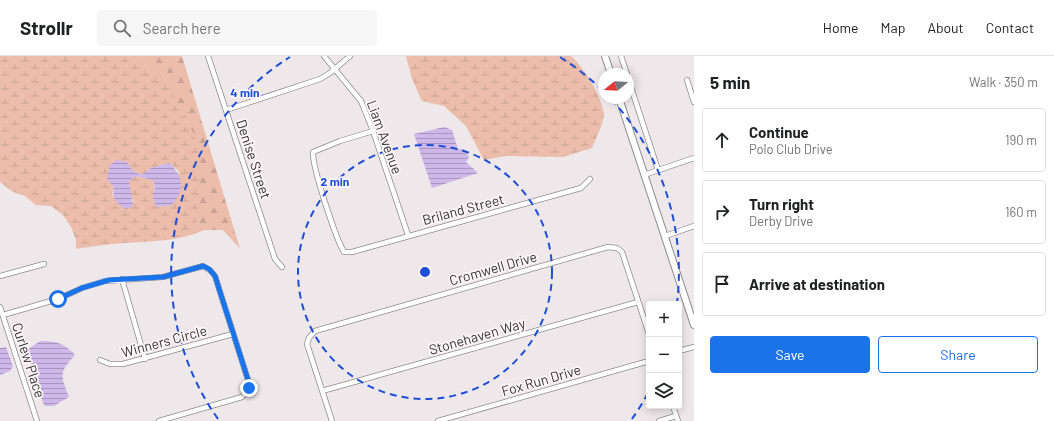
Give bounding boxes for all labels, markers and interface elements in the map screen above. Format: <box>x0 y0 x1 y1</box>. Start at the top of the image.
search box <box>97 10 377 46</box>
text: Strollr <box>20 16 73 39</box>
icon: search <box>111 17 133 39</box>
text: Search here <box>143 19 221 37</box>
text: Home <box>823 19 859 36</box>
text: Map <box>881 19 905 36</box>
text: About <box>927 19 964 36</box>
text: Contact <box>986 19 1034 36</box>
north arrow <box>598 68 634 104</box>
text: 5 min <box>710 72 750 92</box>
text: Walk · 350 m <box>969 74 1038 90</box>
text: 4 min <box>230 85 260 99</box>
street label: Liam Avenue <box>364 98 406 176</box>
street label: Denise Street <box>233 117 275 201</box>
text: Continue <box>749 123 809 141</box>
icon: ahead <box>711 129 733 151</box>
text: 190 m <box>1005 132 1037 148</box>
text: Polo Club Drive <box>749 141 833 157</box>
text: 2 min <box>321 174 349 188</box>
street label: Briland Street <box>420 190 506 228</box>
text: Turn right <box>749 195 814 213</box>
icon: right <box>711 201 733 223</box>
text: 160 m <box>1005 204 1037 220</box>
text: Derby Drive <box>749 213 813 229</box>
street label: Cromwell Drive <box>447 247 539 289</box>
centre of rings <box>418 265 432 279</box>
icon: arrive <box>711 273 733 295</box>
text: Arrive at destination <box>749 275 885 293</box>
route start <box>49 290 67 308</box>
map controls <box>646 301 682 409</box>
button: + <box>646 301 682 337</box>
street label: Stonehaven Way <box>427 314 528 358</box>
street label: Curlew Place <box>9 320 49 400</box>
street label: Winners Circle <box>119 321 209 361</box>
button: Save <box>710 336 870 373</box>
button: Share <box>878 336 1038 373</box>
button: − <box>646 337 682 373</box>
street label: Fox Run Drive <box>499 361 583 399</box>
button: layers <box>646 373 682 409</box>
route end <box>240 379 258 397</box>

